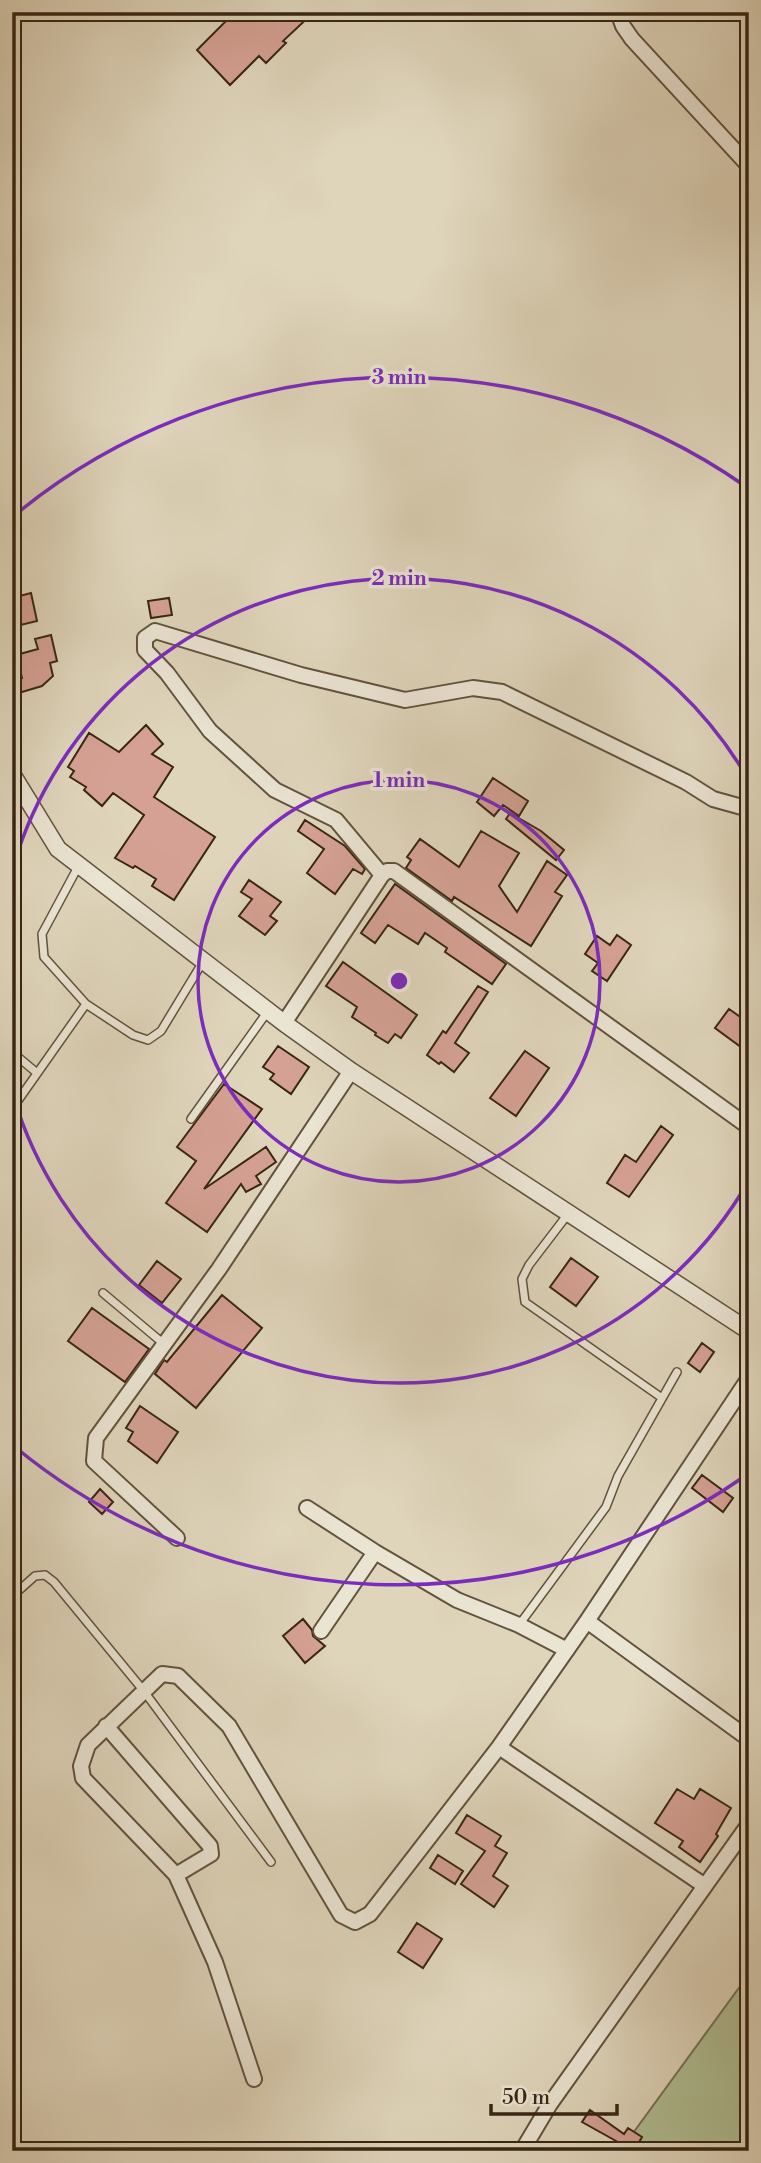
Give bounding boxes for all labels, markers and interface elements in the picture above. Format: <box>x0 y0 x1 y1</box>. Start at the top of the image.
text: 3 min <box>372 365 426 391</box>
text: 2 min <box>371 566 427 592</box>
text: 1 min <box>373 768 425 794</box>
centre of rings <box>387 969 411 993</box>
scale bar <box>491 2072 618 2116</box>
text: 50 m <box>502 2085 550 2111</box>

